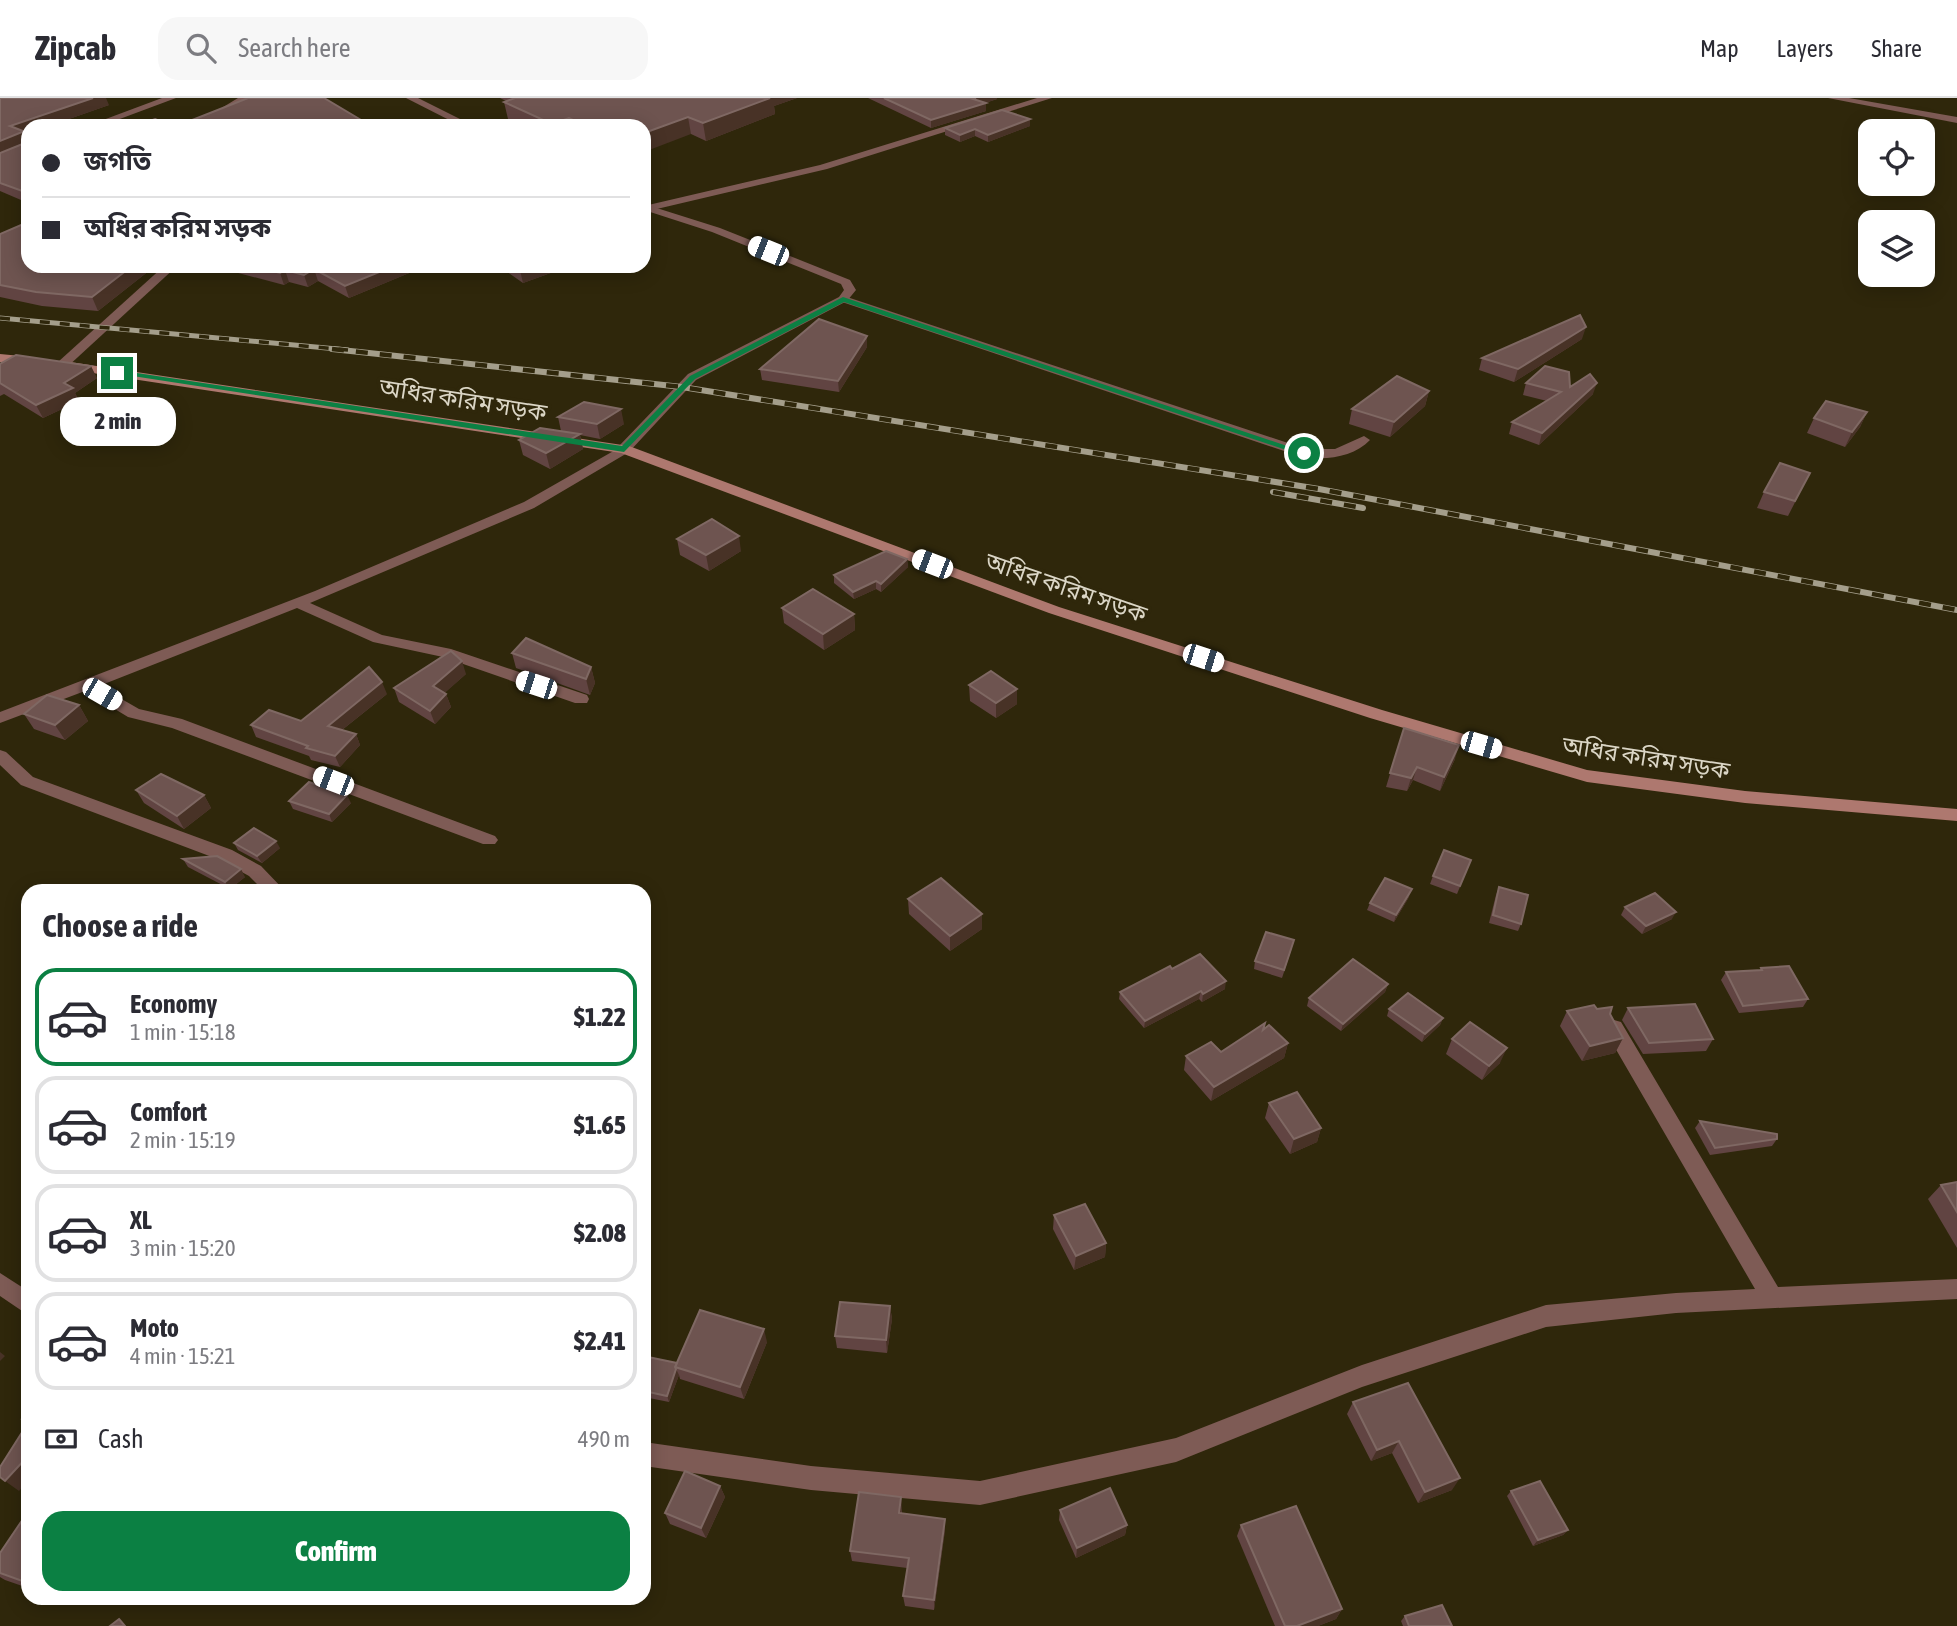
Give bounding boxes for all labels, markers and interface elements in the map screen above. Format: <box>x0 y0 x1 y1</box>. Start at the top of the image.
search box <box>158 17 648 80</box>
text: Zipcab <box>35 29 116 67</box>
icon: search <box>182 29 220 67</box>
text: Search here <box>238 33 350 63</box>
text: Map <box>1700 35 1739 62</box>
text: Layers <box>1777 35 1833 62</box>
text: Share <box>1871 35 1922 62</box>
map controls <box>1858 119 1935 287</box>
button: locate <box>1858 119 1935 196</box>
text: জগতি <box>84 146 151 176</box>
button: layers <box>1858 210 1935 287</box>
text: অধির করিম সড়ক <box>84 213 271 243</box>
car <box>745 233 792 269</box>
route end <box>101 357 133 389</box>
street label: অধির করিম সড়ক <box>376 373 549 426</box>
callout: 2 min <box>59 398 175 446</box>
text: 2 min <box>95 408 141 434</box>
route start <box>1288 437 1320 469</box>
car <box>909 547 956 581</box>
street label: অধির করিম সড়ক <box>981 547 1151 628</box>
car <box>1180 642 1227 674</box>
car <box>513 669 560 701</box>
car <box>79 674 126 714</box>
car <box>1458 729 1505 761</box>
street label: অধির করিম সড়ক <box>1559 731 1732 784</box>
car <box>310 764 357 798</box>
text: Choose a ride <box>42 907 198 944</box>
icon: car <box>46 986 109 1049</box>
text: Economy <box>130 989 217 1019</box>
text: $1.22 <box>574 1002 626 1032</box>
text: 1 min · 15:18 <box>130 1019 236 1045</box>
icon: car <box>46 1094 109 1157</box>
text: Comfort <box>130 1097 207 1127</box>
text: $1.65 <box>574 1110 626 1140</box>
text: 2 min · 15:19 <box>130 1127 236 1153</box>
icon: car <box>46 1202 109 1265</box>
text: XL <box>130 1205 152 1235</box>
text: $2.08 <box>574 1218 626 1248</box>
text: 3 min · 15:20 <box>130 1235 236 1261</box>
icon: car <box>46 1310 109 1373</box>
text: Moto <box>130 1313 179 1343</box>
text: $2.41 <box>574 1326 626 1356</box>
text: 4 min · 15:21 <box>130 1343 236 1369</box>
icon: cash <box>42 1420 80 1458</box>
text: Cash <box>98 1424 144 1454</box>
text: 490 m <box>578 1426 630 1452</box>
button: Confirm <box>42 1511 630 1591</box>

